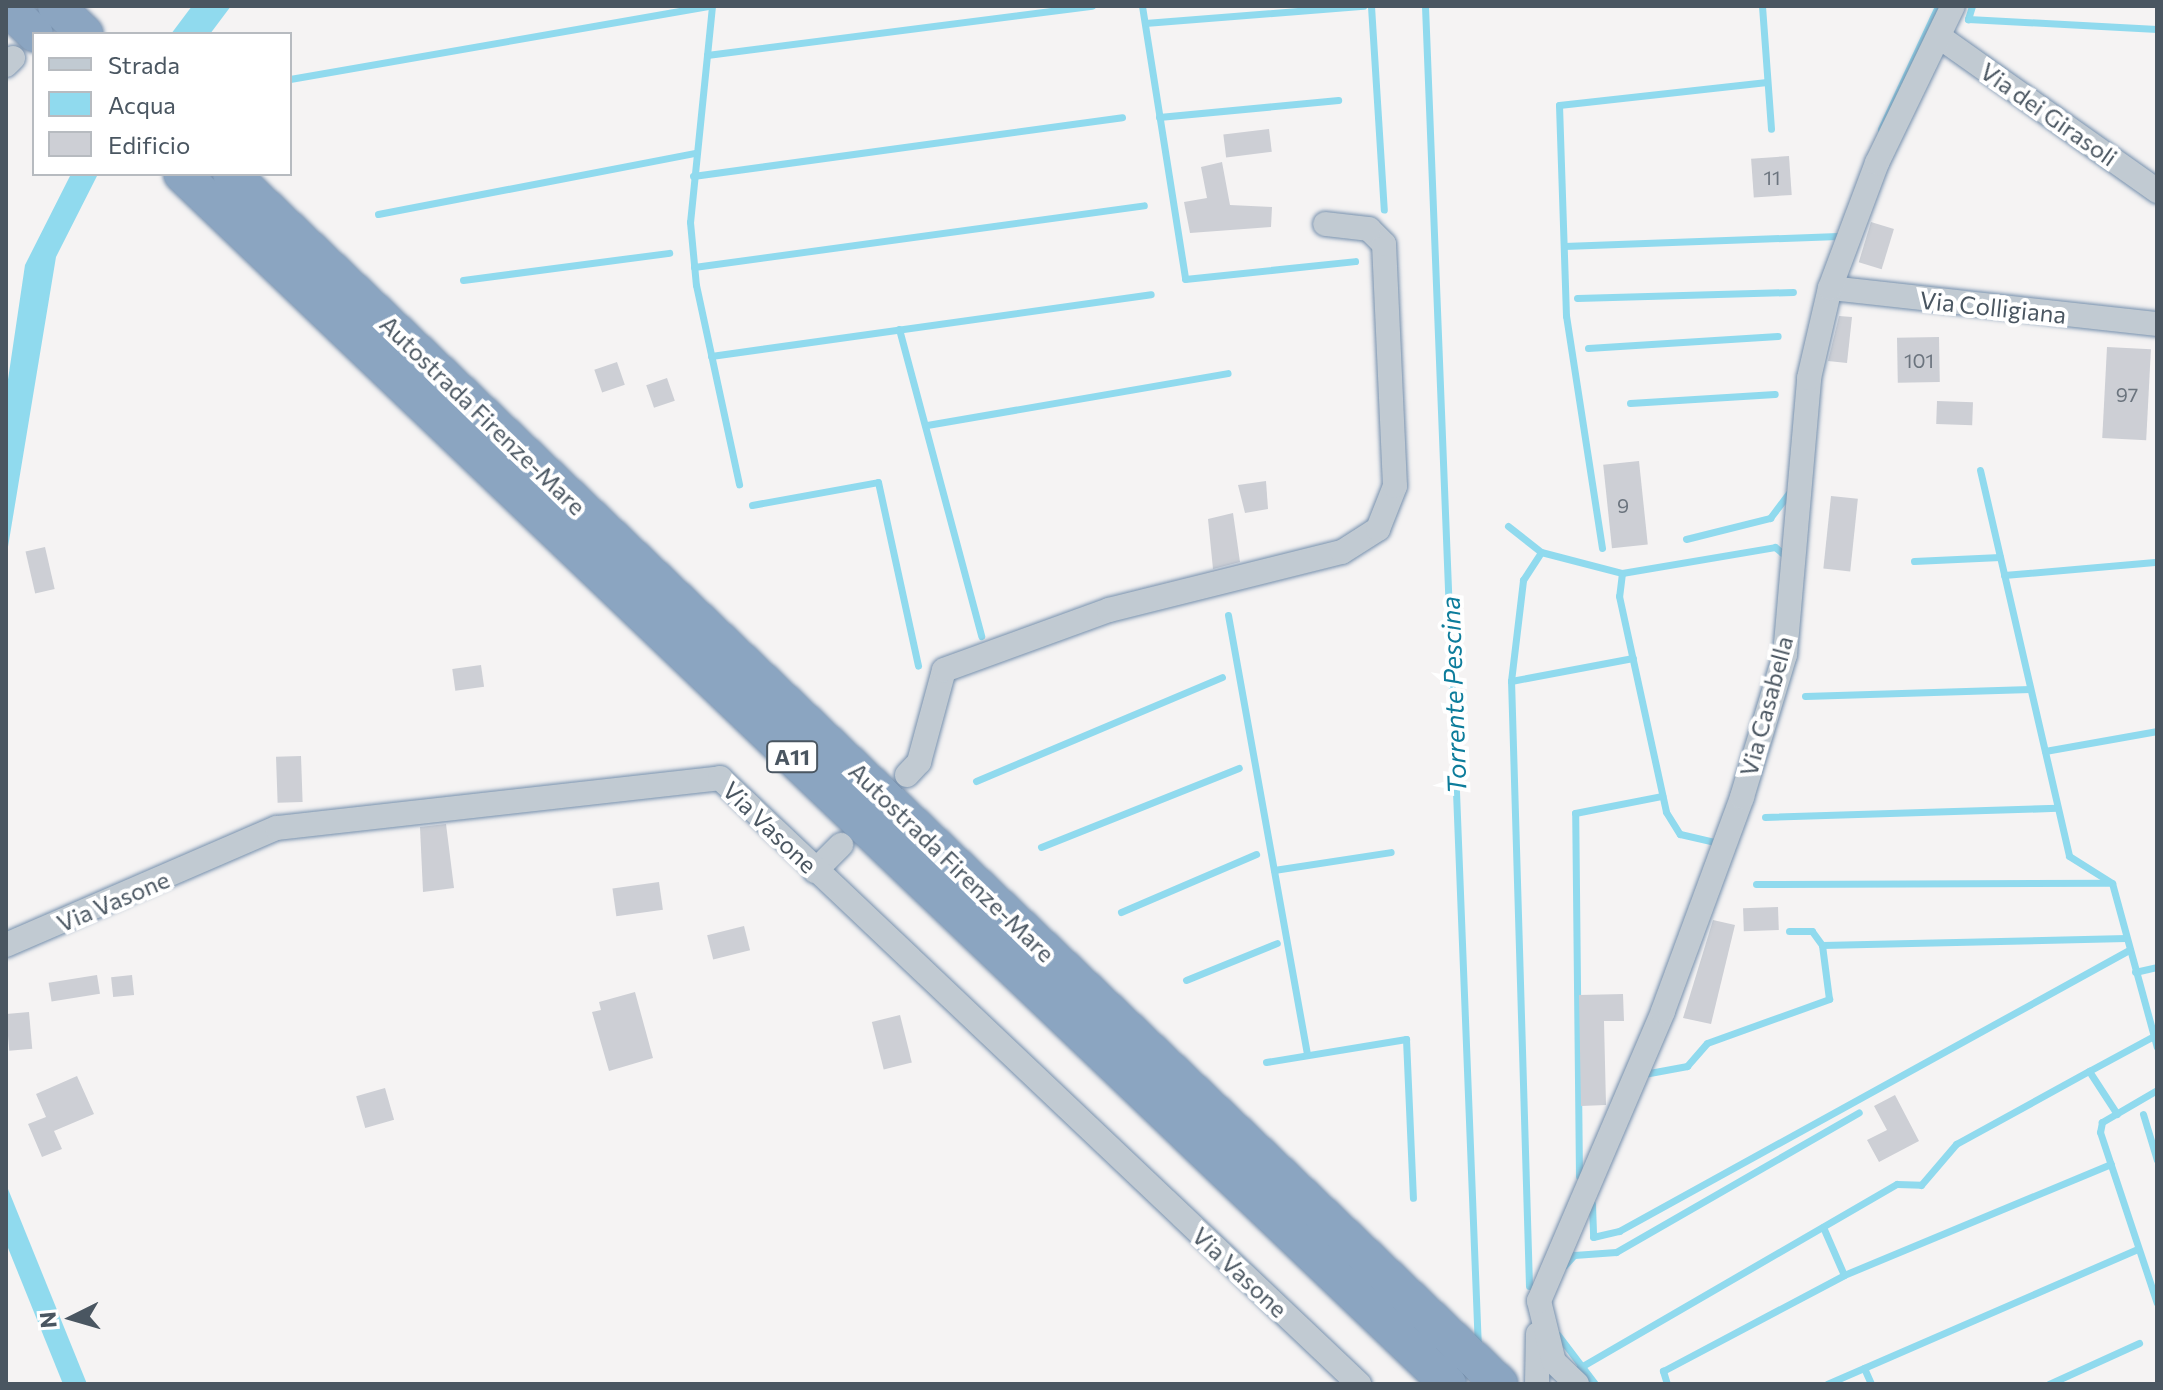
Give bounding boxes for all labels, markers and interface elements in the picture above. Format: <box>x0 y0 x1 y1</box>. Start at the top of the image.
legend <box>32 32 292 176</box>
text: Strada <box>108 50 180 79</box>
street label: Via dei Girasoli <box>1975 56 2123 172</box>
text: Acqua <box>108 90 176 119</box>
text: Edificio <box>108 130 190 159</box>
house number: 11 <box>1763 165 1781 189</box>
street label: Via Colligiana <box>1918 285 2068 329</box>
street label: Autostrada Firenze-Mare <box>374 309 592 521</box>
house number: 101 <box>1904 348 1934 372</box>
house number: 97 <box>2116 382 2138 406</box>
house number: 9 <box>1617 493 1629 517</box>
water label: Torrente Pescina <box>1434 596 1472 794</box>
street label: Via Casabella <box>1733 633 1799 779</box>
road number: A11 <box>766 739 818 775</box>
street label: Autostrada Firenze-Mare <box>843 756 1061 968</box>
street label: Via Vasone <box>717 775 823 879</box>
street label: Via Vasone <box>52 864 174 938</box>
street label: Via Vasone <box>1187 1221 1293 1323</box>
north arrow <box>32 1278 112 1358</box>
text: N <box>33 1311 62 1330</box>

